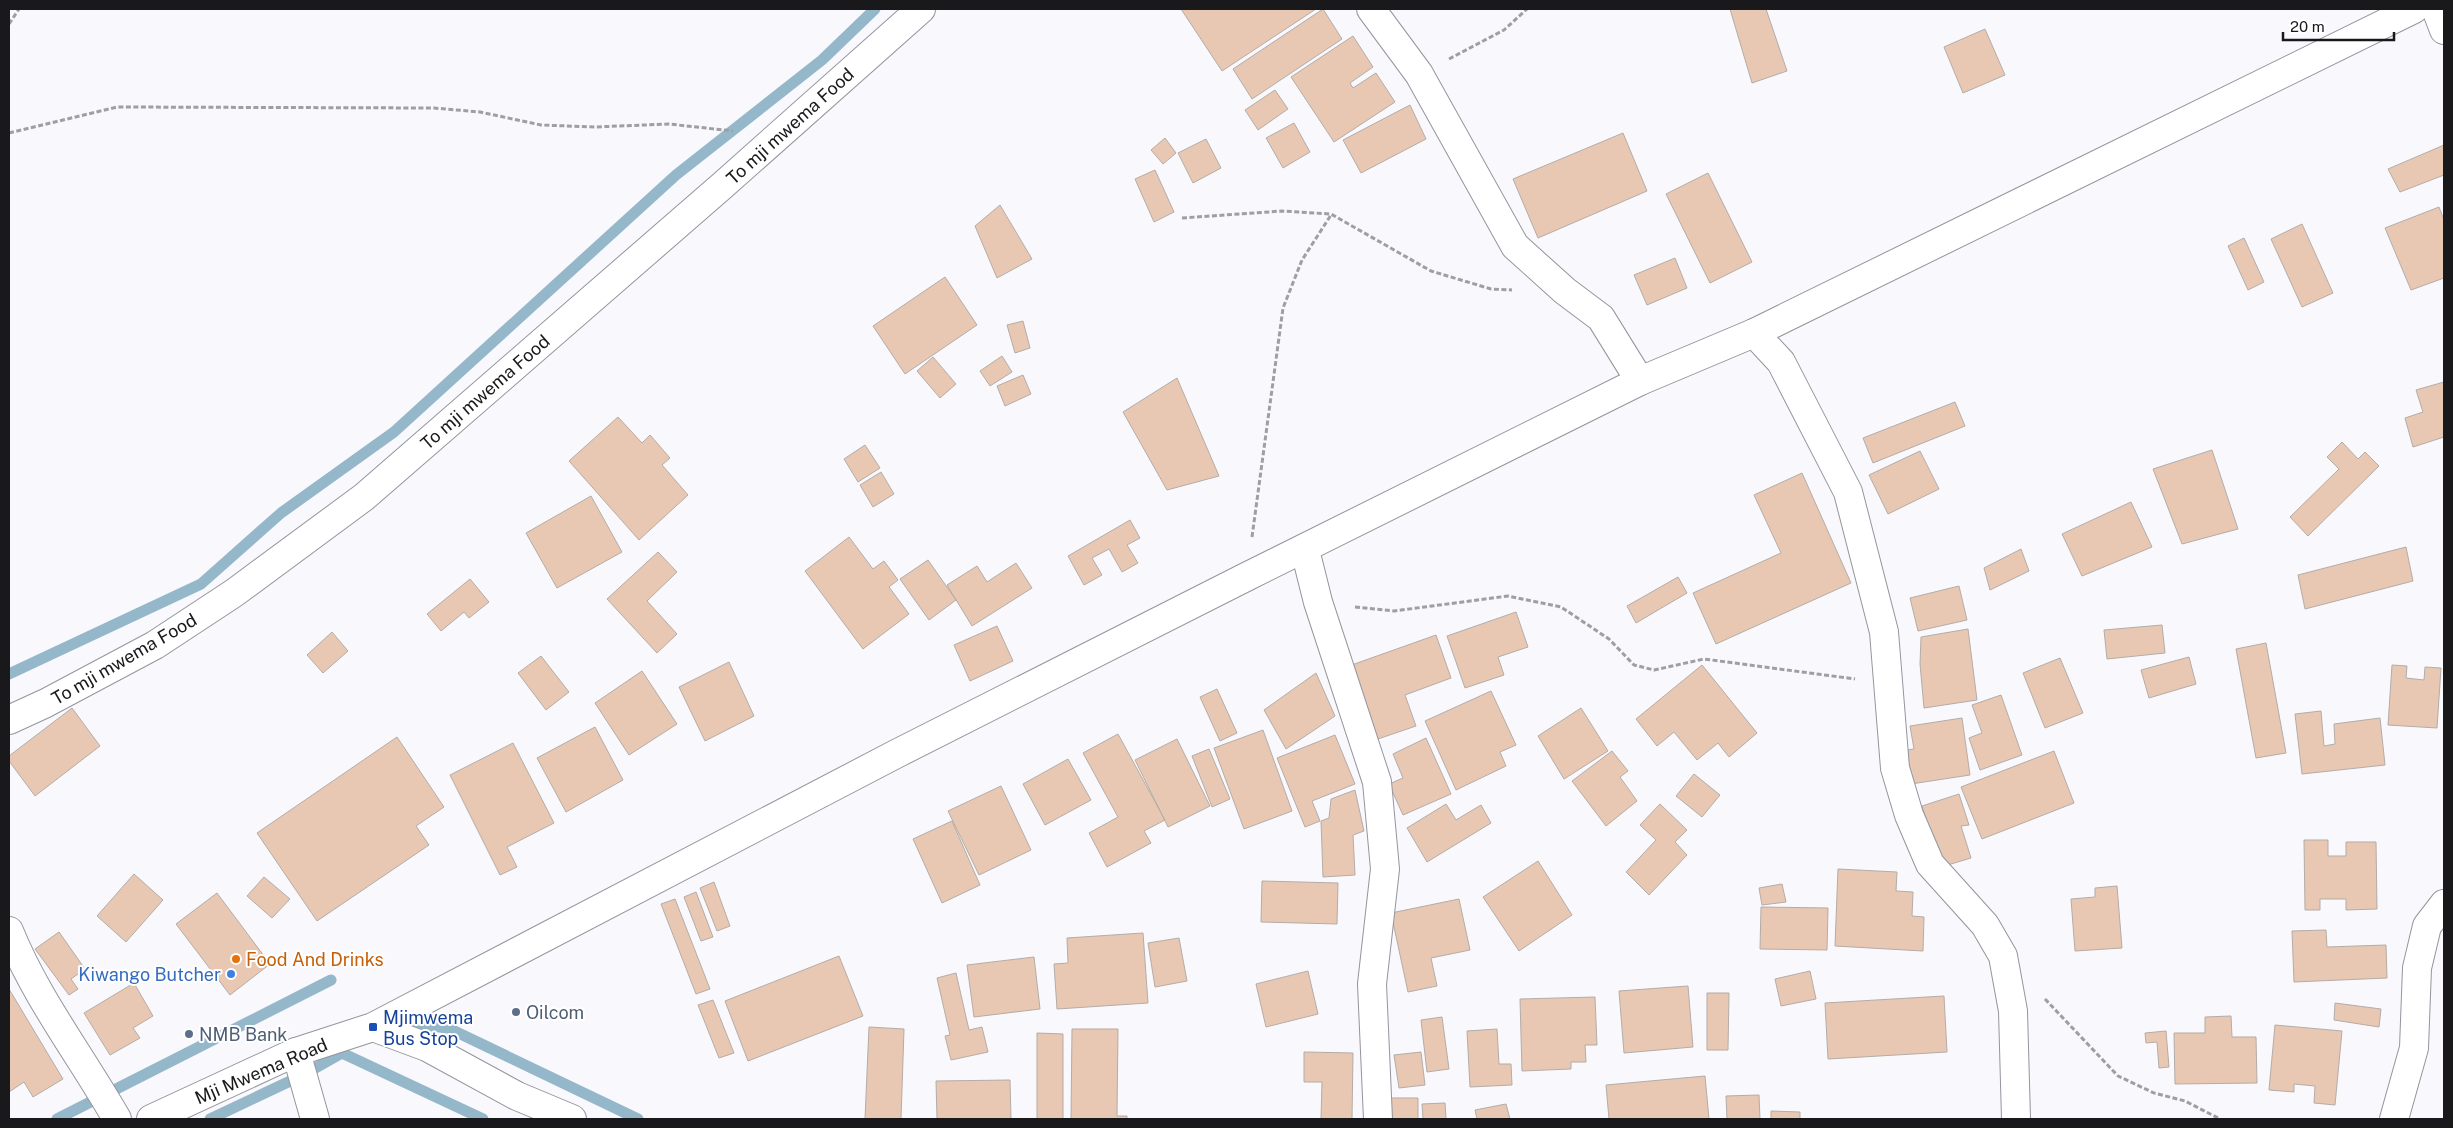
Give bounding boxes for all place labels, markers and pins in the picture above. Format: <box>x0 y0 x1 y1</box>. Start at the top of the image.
place label: Food And Drinks <box>246 949 384 970</box>
marker: Food And Drinks <box>230 953 242 965</box>
place label: Kiwango Butcher <box>78 964 221 985</box>
marker: Kiwango Butcher <box>225 968 237 980</box>
place label: Oilcom <box>526 1002 584 1023</box>
marker: Oilcom <box>510 1006 522 1018</box>
place label: Mjimwema Bus Stop <box>383 1007 473 1049</box>
marker: Mjimwema Bus Stop <box>367 1021 379 1033</box>
place label: NMB Bank <box>199 1024 287 1045</box>
marker: NMB Bank <box>183 1028 195 1040</box>

